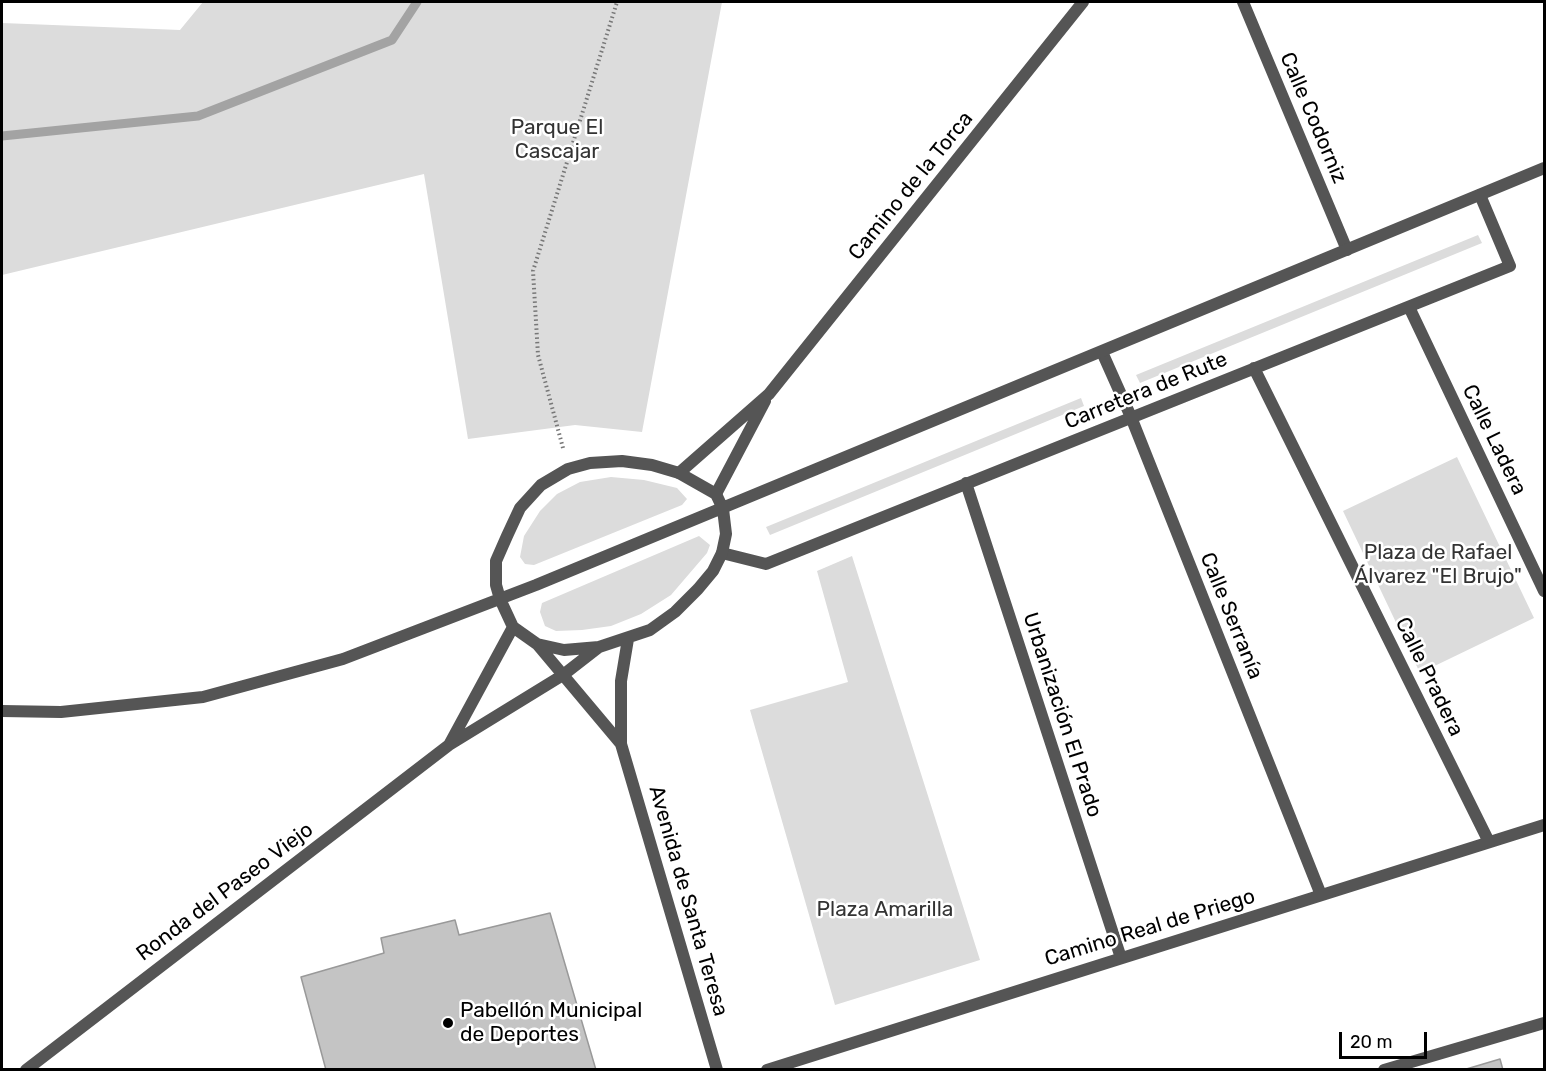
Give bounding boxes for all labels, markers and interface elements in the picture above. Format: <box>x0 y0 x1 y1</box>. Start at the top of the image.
street label: Calle Codorniz <box>1274 49 1352 187</box>
street label: Camino de la Torca <box>843 107 979 265</box>
park label: Parque El Cascajar <box>511 115 603 165</box>
street label: Carretera de Rute <box>1061 347 1231 435</box>
street label: Calle Ladera <box>1456 381 1532 499</box>
park label: Plaza de Rafael Álvarez "El Brujo" <box>1354 540 1522 590</box>
street label: Calle Serranía <box>1194 549 1268 683</box>
street label: Urbanización El Prado <box>1017 609 1107 821</box>
street label: Calle Pradera <box>1389 613 1469 741</box>
street label: Avenida de Santa Teresa <box>643 783 733 1019</box>
street label: Ronda del Paseo Viejo <box>132 817 318 967</box>
street label: Camino Real de Priego <box>1042 884 1258 972</box>
park label: Plaza Amarilla <box>817 897 953 923</box>
place label: Pabellón Municipal de Deportes <box>460 998 642 1048</box>
marker: Pabellón Municipal de Deportes <box>441 1016 455 1030</box>
scale bar <box>1342 1020 1430 1058</box>
text: 20 m <box>1350 1031 1392 1053</box>

